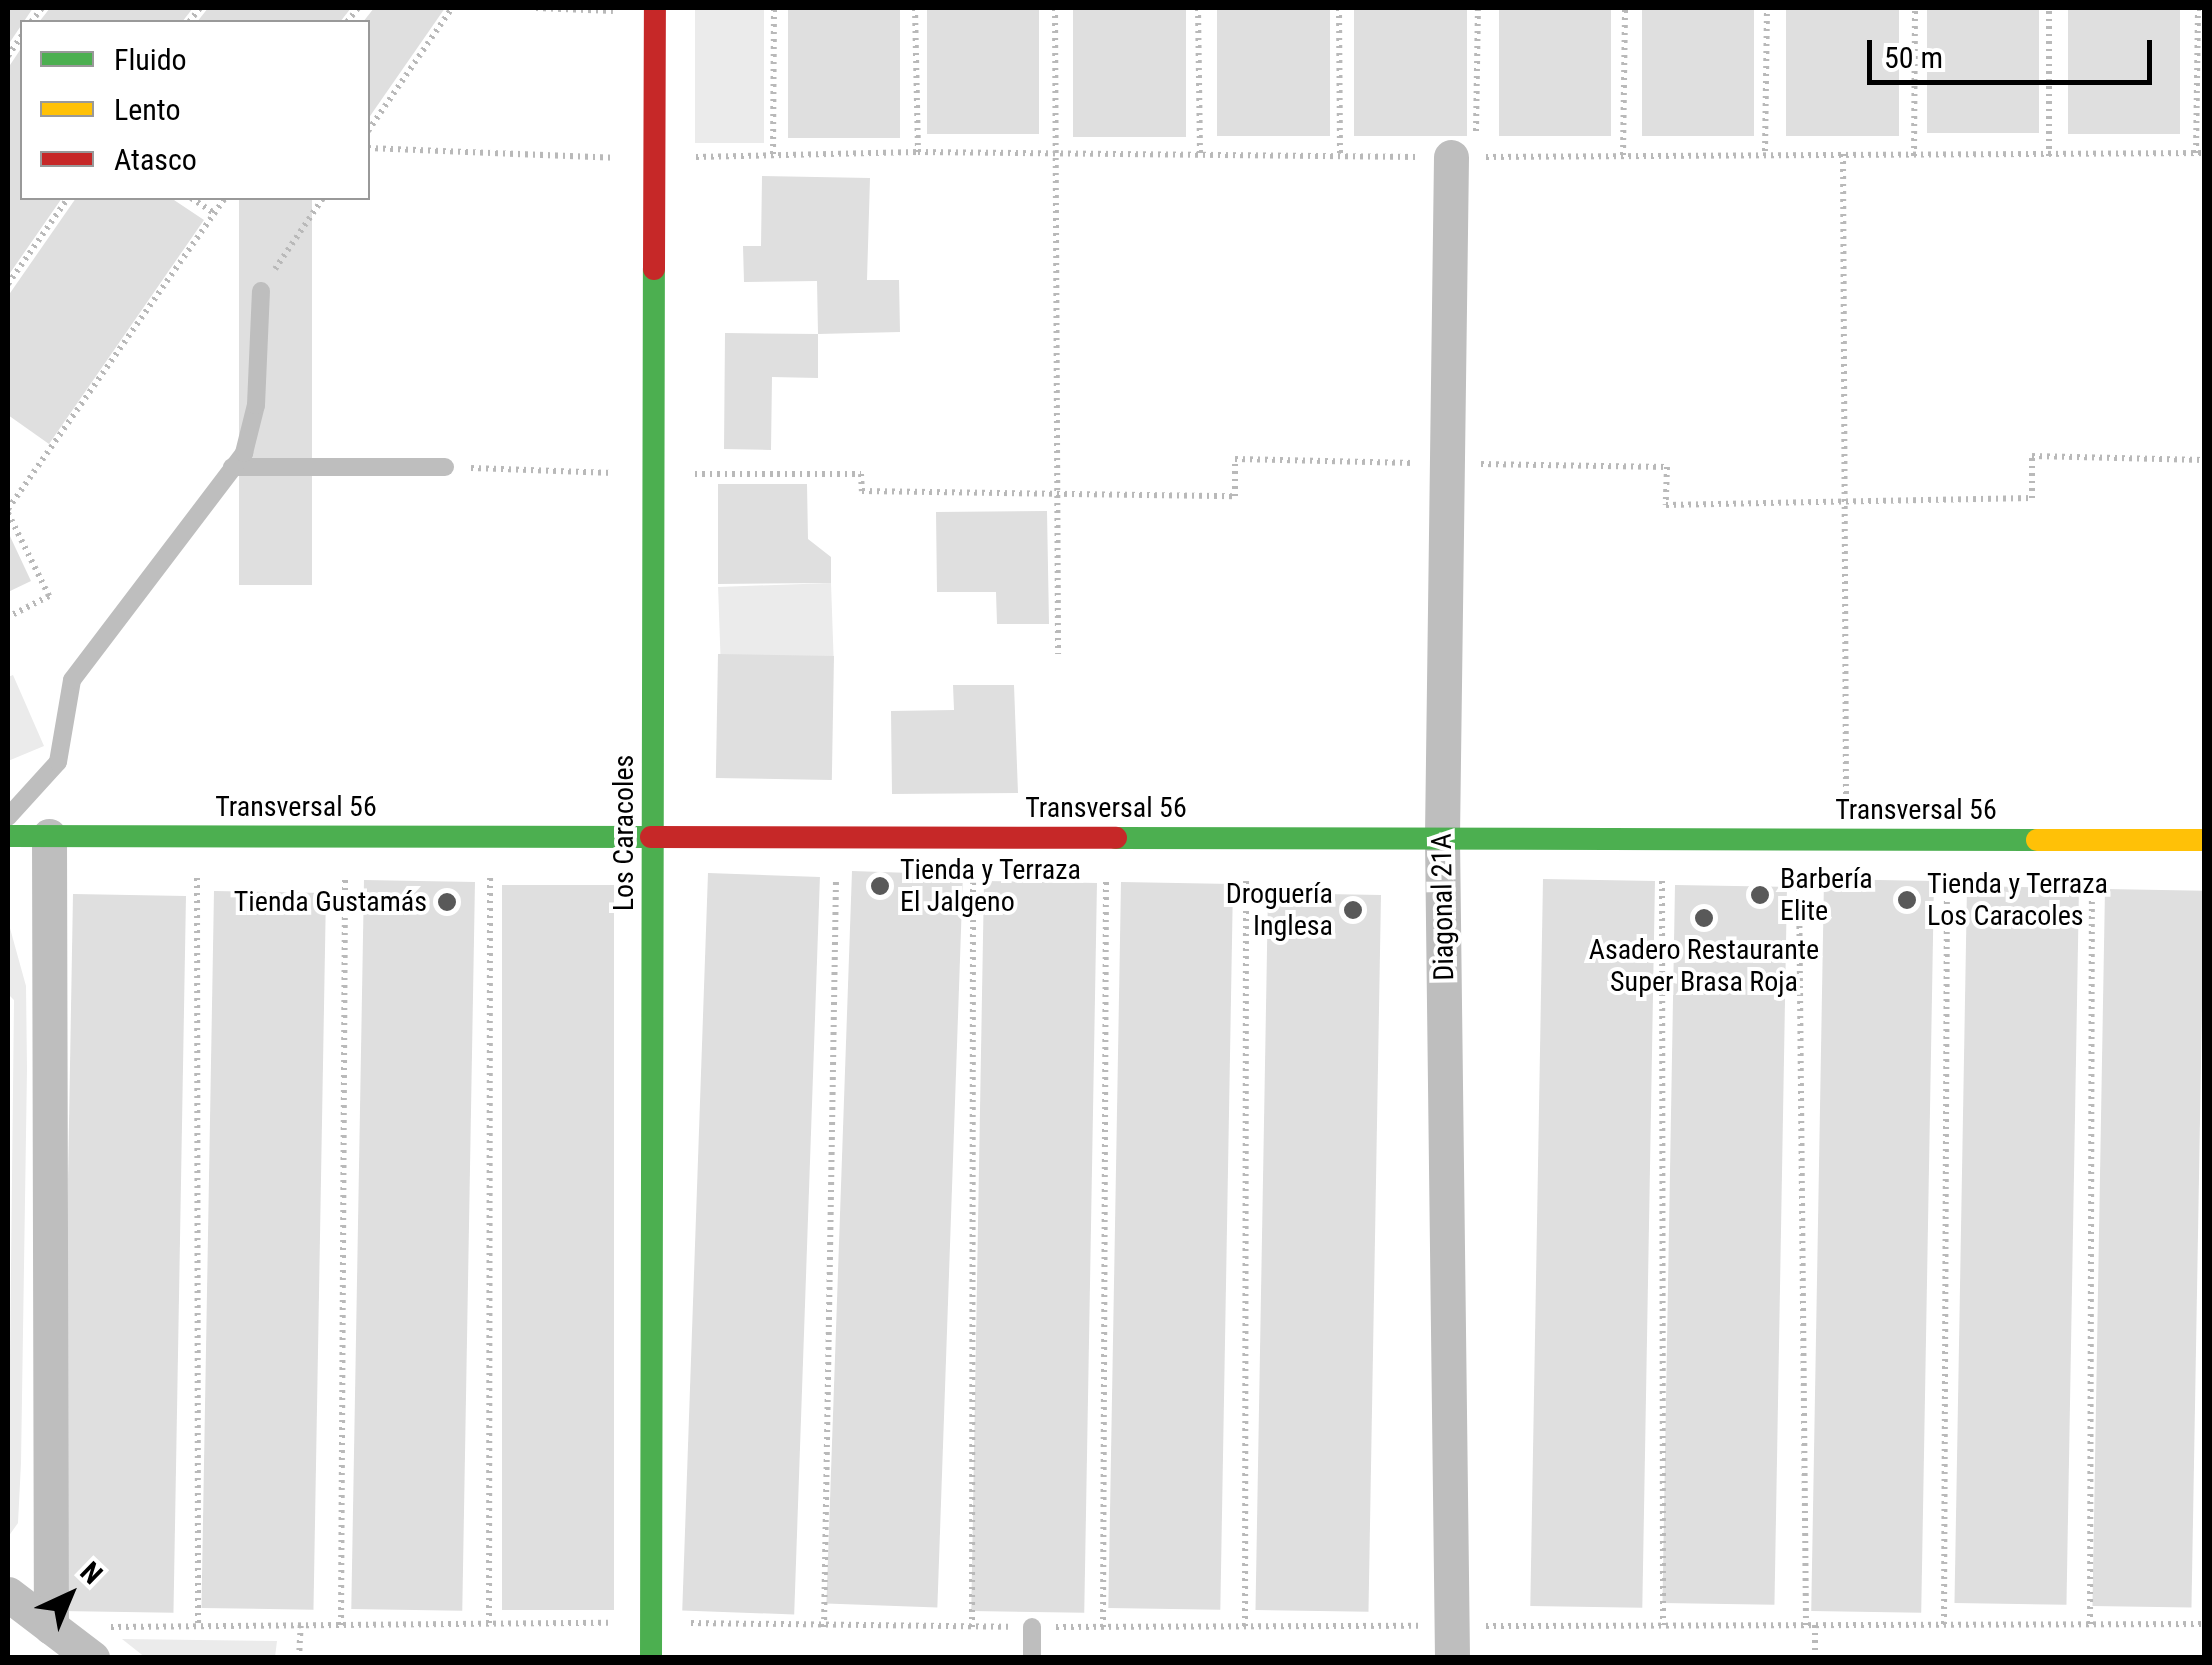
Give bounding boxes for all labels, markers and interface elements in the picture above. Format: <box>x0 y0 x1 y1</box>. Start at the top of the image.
legend <box>20 20 370 200</box>
scale bar <box>1872 20 2157 82</box>
text: 50 m <box>1884 40 1943 75</box>
text: Fluido <box>114 42 187 77</box>
text: Lento <box>114 92 181 127</box>
text: Atasco <box>114 142 197 177</box>
street label: Los Caracoles <box>607 755 641 911</box>
street label: Transversal 56 <box>215 790 377 824</box>
street label: Transversal 56 <box>1025 791 1187 825</box>
street label: Transversal 56 <box>1835 793 1997 827</box>
street label: Diagonal 21A <box>1425 833 1461 981</box>
place label: Tienda y Terraza El Jalgeno <box>900 853 1081 919</box>
place label: Barbería Elite <box>1780 862 1873 928</box>
place label: Tienda y Terraza Los Caracoles <box>1927 867 2108 933</box>
marker: Tienda y Terraza El Jalgeno <box>869 875 891 897</box>
place label: Droguería Inglesa <box>1226 877 1333 943</box>
marker: Barbería Elite <box>1749 884 1771 906</box>
place label: Tienda Gustamás <box>234 885 427 919</box>
marker: Tienda y Terraza Los Caracoles <box>1896 889 1918 911</box>
marker: Tienda Gustamás <box>436 891 458 913</box>
marker: Droguería Inglesa <box>1342 899 1364 921</box>
marker: Asadero Restaurante Super Brasa Roja <box>1693 907 1715 929</box>
place label: Asadero Restaurante Super Brasa Roja <box>1589 933 1819 999</box>
north arrow <box>20 1545 120 1645</box>
text: N <box>74 1555 109 1591</box>

